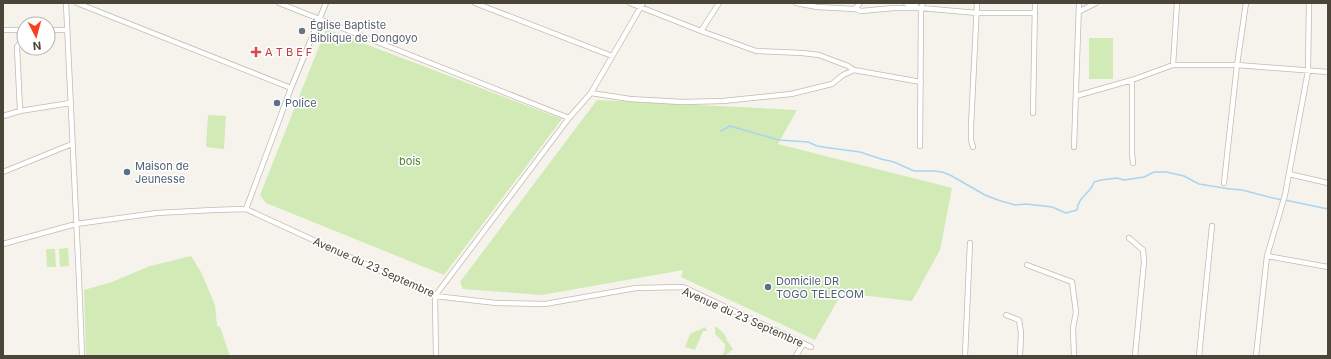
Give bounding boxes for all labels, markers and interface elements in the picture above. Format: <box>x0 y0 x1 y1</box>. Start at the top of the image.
north arrow <box>16 16 56 56</box>
place label: Église Baptiste Biblique de Dongoyo <box>310 18 418 45</box>
marker: Église Baptiste Biblique de Dongoyo <box>297 26 307 36</box>
text: N <box>32 39 42 53</box>
place label: A T B E F <box>265 45 312 59</box>
marker: A T B E F <box>250 46 262 58</box>
place label: Police <box>285 96 317 110</box>
marker: Police <box>272 98 282 108</box>
park label: bois <box>399 154 421 168</box>
place label: Maison de Jeunesse <box>135 159 189 186</box>
marker: Maison de Jeunesse <box>122 167 132 177</box>
street label: Avenue du 23 Septembre <box>311 234 437 300</box>
place label: Domicile DR TOGO TELECOM <box>776 274 864 301</box>
marker: Domicile DR TOGO TELECOM <box>763 282 773 292</box>
street label: Avenue du 23 Septembre <box>680 284 806 350</box>

